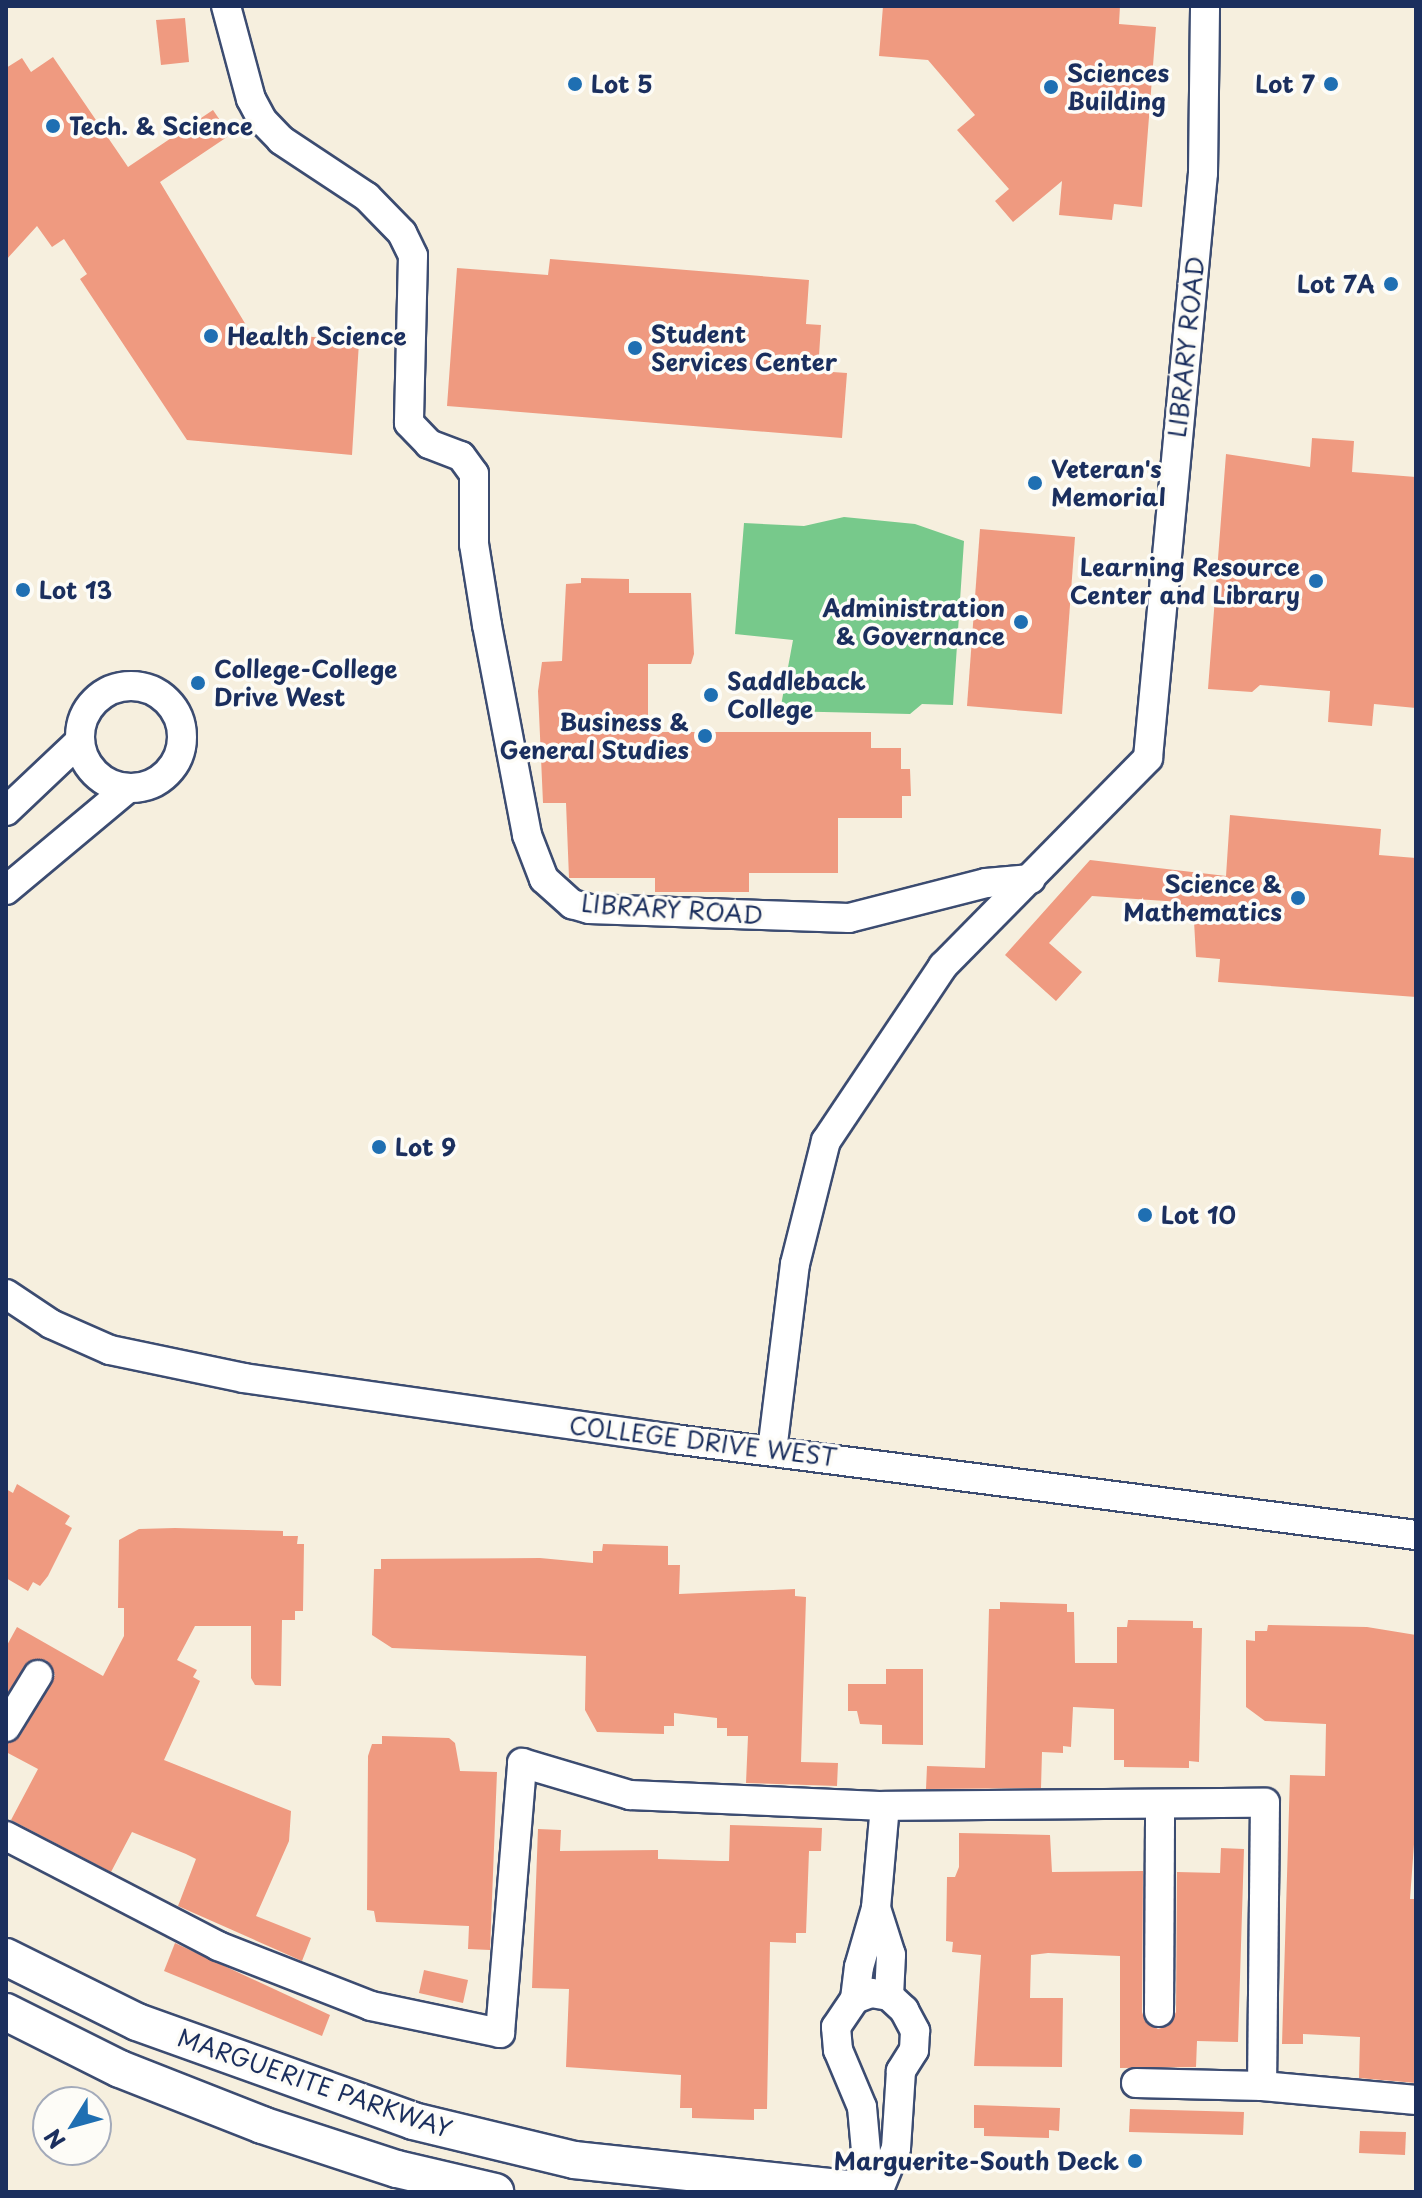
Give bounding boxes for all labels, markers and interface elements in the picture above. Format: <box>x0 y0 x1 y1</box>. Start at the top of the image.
place label: Sciences Building <box>1067 59 1169 115</box>
place label: Lot 5 <box>591 70 654 98</box>
place label: Lot 7 <box>1254 70 1315 98</box>
marker: Lot 5 <box>566 75 584 93</box>
marker: Lot 7 <box>1322 75 1340 93</box>
marker: Sciences Building <box>1042 78 1060 96</box>
place label: Tech. & Science <box>69 112 254 140</box>
marker: Tech. & Science <box>44 117 62 135</box>
street label: LIBRARY ROAD <box>1162 255 1210 439</box>
place label: Lot 7A <box>1296 270 1375 298</box>
marker: Lot 7A <box>1382 275 1400 293</box>
place label: Student Services Center <box>651 320 839 376</box>
place label: Health Science <box>227 322 408 350</box>
marker: Health Science <box>202 327 220 345</box>
marker: Student Services Center <box>626 339 644 357</box>
place label: Veteran's Memorial <box>1051 455 1166 511</box>
marker: Veteran's Memorial <box>1026 474 1044 492</box>
place label: Learning Resource Center and Library <box>1067 553 1300 609</box>
marker: Learning Resource Center and Library <box>1307 572 1325 590</box>
place label: Lot 13 <box>39 576 113 604</box>
marker: Lot 13 <box>14 581 32 599</box>
place label: Administration & Governance <box>823 594 1005 650</box>
marker: Administration & Governance <box>1012 613 1030 631</box>
place label: College-College Drive West <box>214 655 397 711</box>
place label: Saddleback College <box>727 667 866 723</box>
marker: College-College Drive West <box>189 674 207 692</box>
marker: Saddleback College <box>702 686 720 704</box>
place label: Business & General Studies <box>498 708 689 764</box>
marker: Business & General Studies <box>696 727 714 745</box>
place label: Science & Mathematics <box>1123 870 1282 926</box>
street label: LIBRARY ROAD <box>580 888 764 930</box>
marker: Science & Mathematics <box>1289 889 1307 907</box>
place label: Lot 9 <box>395 1133 457 1161</box>
marker: Lot 9 <box>370 1138 388 1156</box>
place label: Lot 10 <box>1161 1201 1237 1229</box>
marker: Lot 10 <box>1136 1206 1154 1224</box>
street label: COLLEGE DRIVE WEST <box>566 1410 840 1472</box>
street label: MARGUERITE PARKWAY <box>173 2022 457 2144</box>
north arrow <box>32 2086 112 2166</box>
text: N <box>36 2123 72 2156</box>
place label: Marguerite-South Deck <box>833 2147 1119 2175</box>
marker: Marguerite-South Deck <box>1126 2152 1144 2170</box>

